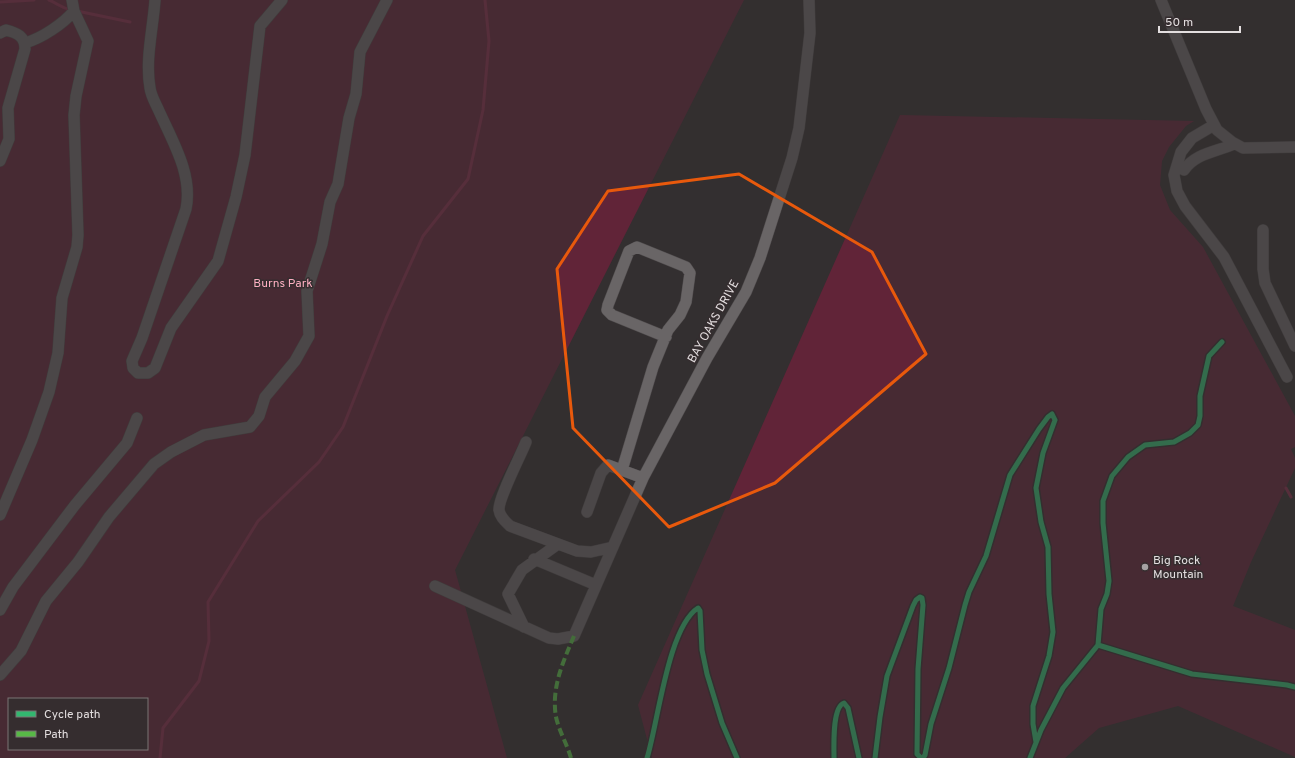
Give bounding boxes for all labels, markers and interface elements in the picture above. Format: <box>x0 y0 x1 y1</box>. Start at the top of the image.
scale bar <box>1159 8 1240 34</box>
text: 50 m <box>1165 15 1193 31</box>
park label: Burns Park <box>253 276 313 292</box>
street label: BAY OAKS DRIVE <box>684 277 743 366</box>
place label: Big Rock Mountain <box>1153 553 1203 583</box>
marker: Big Rock Mountain <box>1140 562 1150 572</box>
legend <box>8 698 148 750</box>
text: Cycle path <box>44 707 101 723</box>
text: Path <box>44 727 69 743</box>

